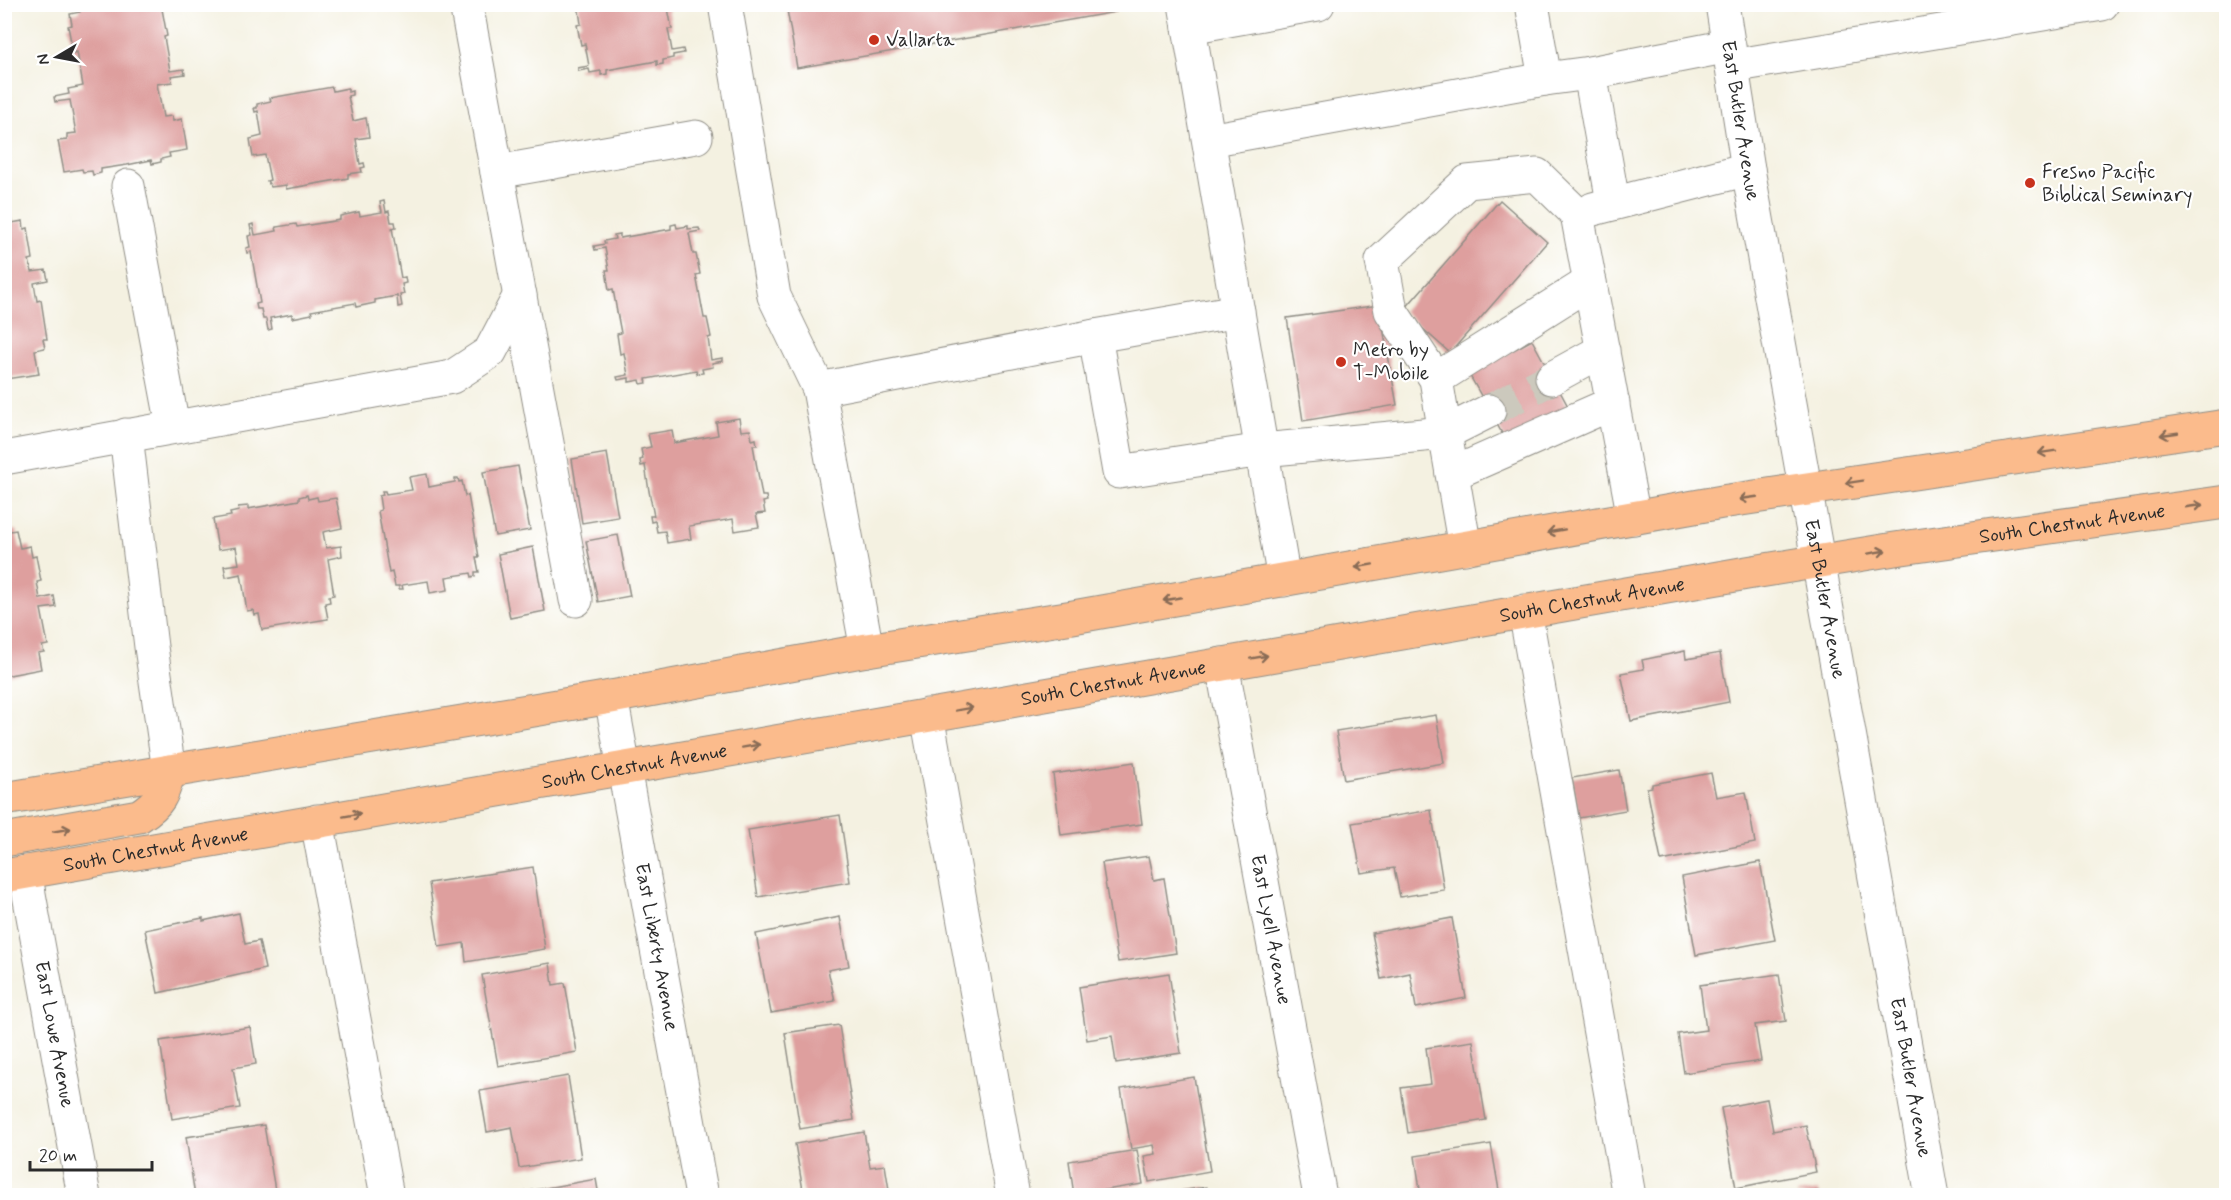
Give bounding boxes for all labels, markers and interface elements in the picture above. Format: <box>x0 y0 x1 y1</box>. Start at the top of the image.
north arrow <box>27 27 87 87</box>
place label: Vallarta <box>886 27 955 54</box>
marker: Vallarta <box>867 33 881 47</box>
street label: East Butler Avenue <box>1714 38 1767 203</box>
text: N <box>32 52 55 66</box>
place label: Fresno Pacific Biblical Seminary <box>2042 159 2192 209</box>
marker: Fresno Pacific Biblical Seminary <box>2023 176 2037 190</box>
place label: Metro by T-Mobile <box>1353 337 1429 387</box>
marker: Metro by T-Mobile <box>1334 355 1348 369</box>
one-way arrow <box>2159 429 2179 440</box>
one-way arrow <box>2037 447 2057 458</box>
one-way arrow <box>1844 476 1864 487</box>
one-way arrow <box>1739 492 1759 503</box>
street label: South Chestnut Avenue <box>1977 497 2167 550</box>
one-way arrow <box>2184 501 2204 512</box>
street label: East Butler Avenue <box>1797 517 1853 681</box>
one-way arrow <box>1547 526 1567 537</box>
one-way arrow <box>1866 546 1886 557</box>
one-way arrow <box>1355 560 1375 571</box>
street label: South Chestnut Avenue <box>1497 571 1687 629</box>
one-way arrow <box>1163 594 1183 605</box>
one-way arrow <box>1249 651 1268 662</box>
street label: South Chestnut Avenue <box>1019 654 1208 713</box>
one-way arrow <box>953 703 973 714</box>
street label: South Chestnut Avenue <box>540 737 729 796</box>
one-way arrow <box>740 740 760 751</box>
one-way arrow <box>341 810 361 821</box>
street label: South Chestnut Avenue <box>61 820 251 879</box>
one-way arrow <box>52 824 71 835</box>
street label: East Lyell Avenue <box>1244 852 1298 1007</box>
street label: East Liberty Avenue <box>628 861 685 1033</box>
street label: East Lowe Avenue <box>28 959 81 1110</box>
street label: East Butler Avenue <box>1883 995 1938 1160</box>
scale bar <box>30 1134 152 1172</box>
text: 20 m <box>39 1144 77 1168</box>

